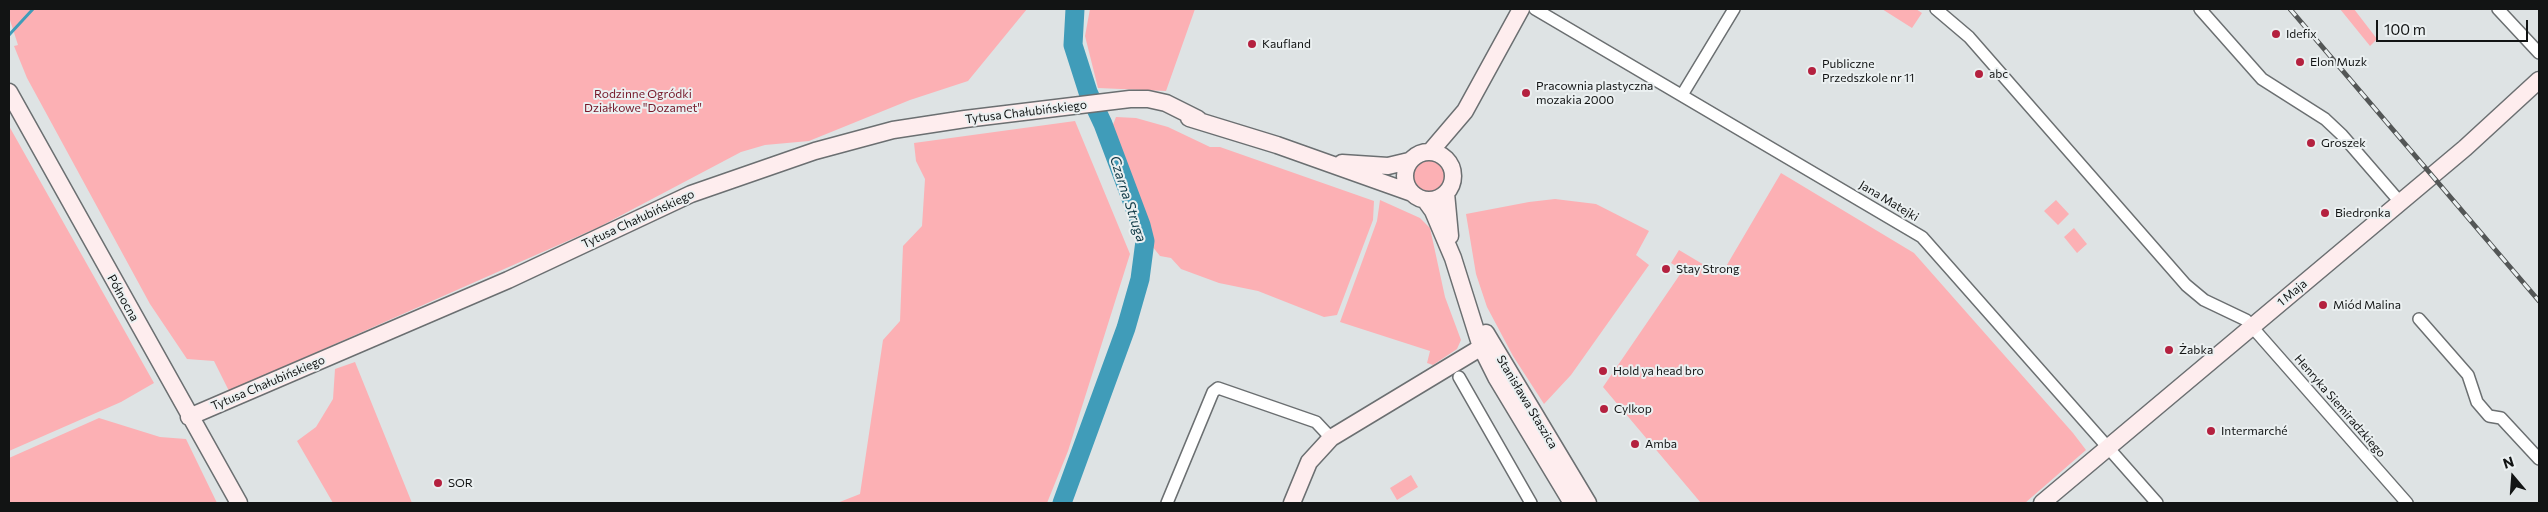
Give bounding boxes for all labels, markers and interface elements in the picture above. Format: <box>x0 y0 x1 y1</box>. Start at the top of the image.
scale bar <box>2378 10 2530 42</box>
text: 100 m <box>2384 20 2426 38</box>
place label: Idefix <box>2286 27 2317 41</box>
marker: Idefix <box>2270 28 2282 40</box>
place label: Kaufland <box>1262 37 1311 51</box>
marker: Kaufland <box>1246 38 1258 50</box>
place label: Elon Muzk <box>2310 55 2367 69</box>
marker: Elon Muzk <box>2294 56 2306 68</box>
place label: Publiczne Przedszkole nr 11 <box>1822 57 1914 85</box>
marker: Publiczne Przedszkole nr 11 <box>1806 65 1818 77</box>
place label: abc <box>1989 67 2008 81</box>
marker: abc <box>1973 68 1985 80</box>
place label: Pracownia plastyczna mozakia 2000 <box>1536 79 1653 107</box>
park label: Rodzinne Ogródki Działkowe "Dozamet" <box>584 87 702 115</box>
marker: Pracownia plastyczna mozakia 2000 <box>1520 87 1532 99</box>
street label: Tytusa Chałubińskiego <box>964 97 1088 127</box>
place label: Groszek <box>2321 136 2366 150</box>
marker: Groszek <box>2305 137 2317 149</box>
water label: Czarna Struga <box>1106 154 1150 244</box>
street label: Jana Matejki <box>1857 178 1921 224</box>
street label: Tytusa Chałubińskiego <box>579 187 697 251</box>
place label: Biedronka <box>2335 206 2391 220</box>
marker: Biedronka <box>2319 207 2331 219</box>
place label: Stay Strong <box>1676 262 1739 276</box>
marker: Stay Strong <box>1660 263 1672 275</box>
street label: Północna <box>104 272 142 324</box>
street label: 1 Maja <box>2274 276 2310 310</box>
place label: Miód Malina <box>2333 298 2401 312</box>
marker: Miód Malina <box>2317 299 2329 311</box>
place label: Żabka <box>2179 343 2213 357</box>
marker: Żabka <box>2163 344 2175 356</box>
street label: Tytusa Chałubińskiego <box>209 352 327 414</box>
street label: Henryka Siemiradzkiego <box>2291 352 2389 460</box>
street label: Stanisława Staszica <box>1493 353 1561 451</box>
place label: Hold ya head bro <box>1613 364 1704 378</box>
marker: Hold ya head bro <box>1597 365 1609 377</box>
place label: Cylkop <box>1614 402 1652 416</box>
marker: Cylkop <box>1598 403 1610 415</box>
place label: Intermarché <box>2221 424 2288 438</box>
marker: Intermarché <box>2205 425 2217 437</box>
place label: Amba <box>1645 437 1677 451</box>
marker: Amba <box>1629 438 1641 450</box>
north arrow <box>2488 452 2538 502</box>
text: N <box>2501 453 2516 472</box>
place label: SOR <box>448 476 473 490</box>
marker: SOR <box>432 477 444 489</box>

